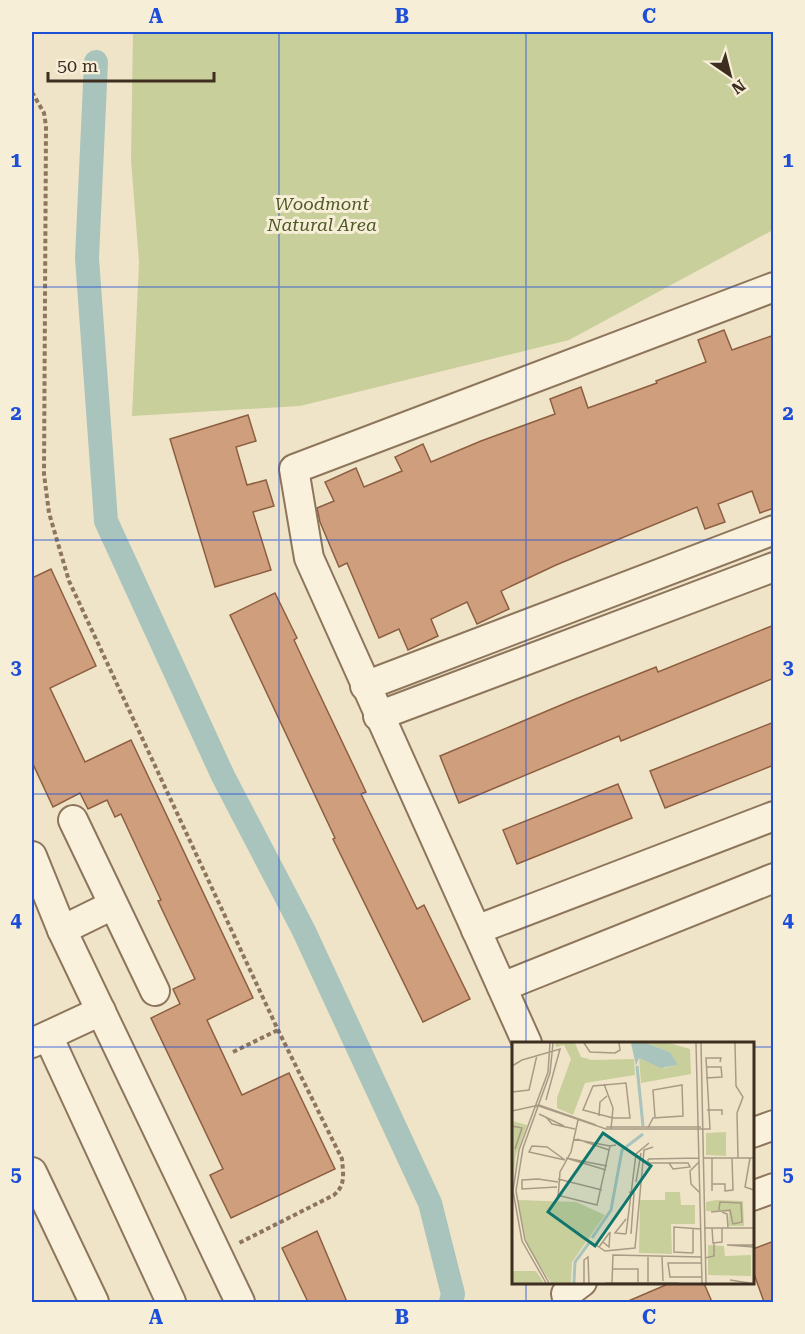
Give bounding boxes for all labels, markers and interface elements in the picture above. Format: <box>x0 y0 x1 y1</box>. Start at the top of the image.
text: A <box>149 4 164 28</box>
text: B <box>395 4 409 28</box>
text: C <box>642 4 656 28</box>
scale bar <box>48 45 214 83</box>
north arrow <box>700 45 760 105</box>
text: 50 m <box>57 55 98 76</box>
text: N <box>728 76 749 98</box>
text: 1 <box>10 148 22 172</box>
text: 1 <box>782 148 794 172</box>
park label: Woodmont Natural Area <box>266 193 377 235</box>
text: 2 <box>10 401 22 425</box>
text: 2 <box>782 401 794 425</box>
text: 3 <box>10 655 22 679</box>
text: 3 <box>782 655 794 679</box>
text: 4 <box>10 908 22 932</box>
text: 4 <box>782 908 794 932</box>
inset map <box>512 1042 754 1283</box>
text: 5 <box>10 1162 22 1186</box>
text: 5 <box>782 1162 794 1186</box>
text: A <box>149 1305 164 1329</box>
text: B <box>395 1305 409 1329</box>
text: C <box>642 1305 656 1329</box>

